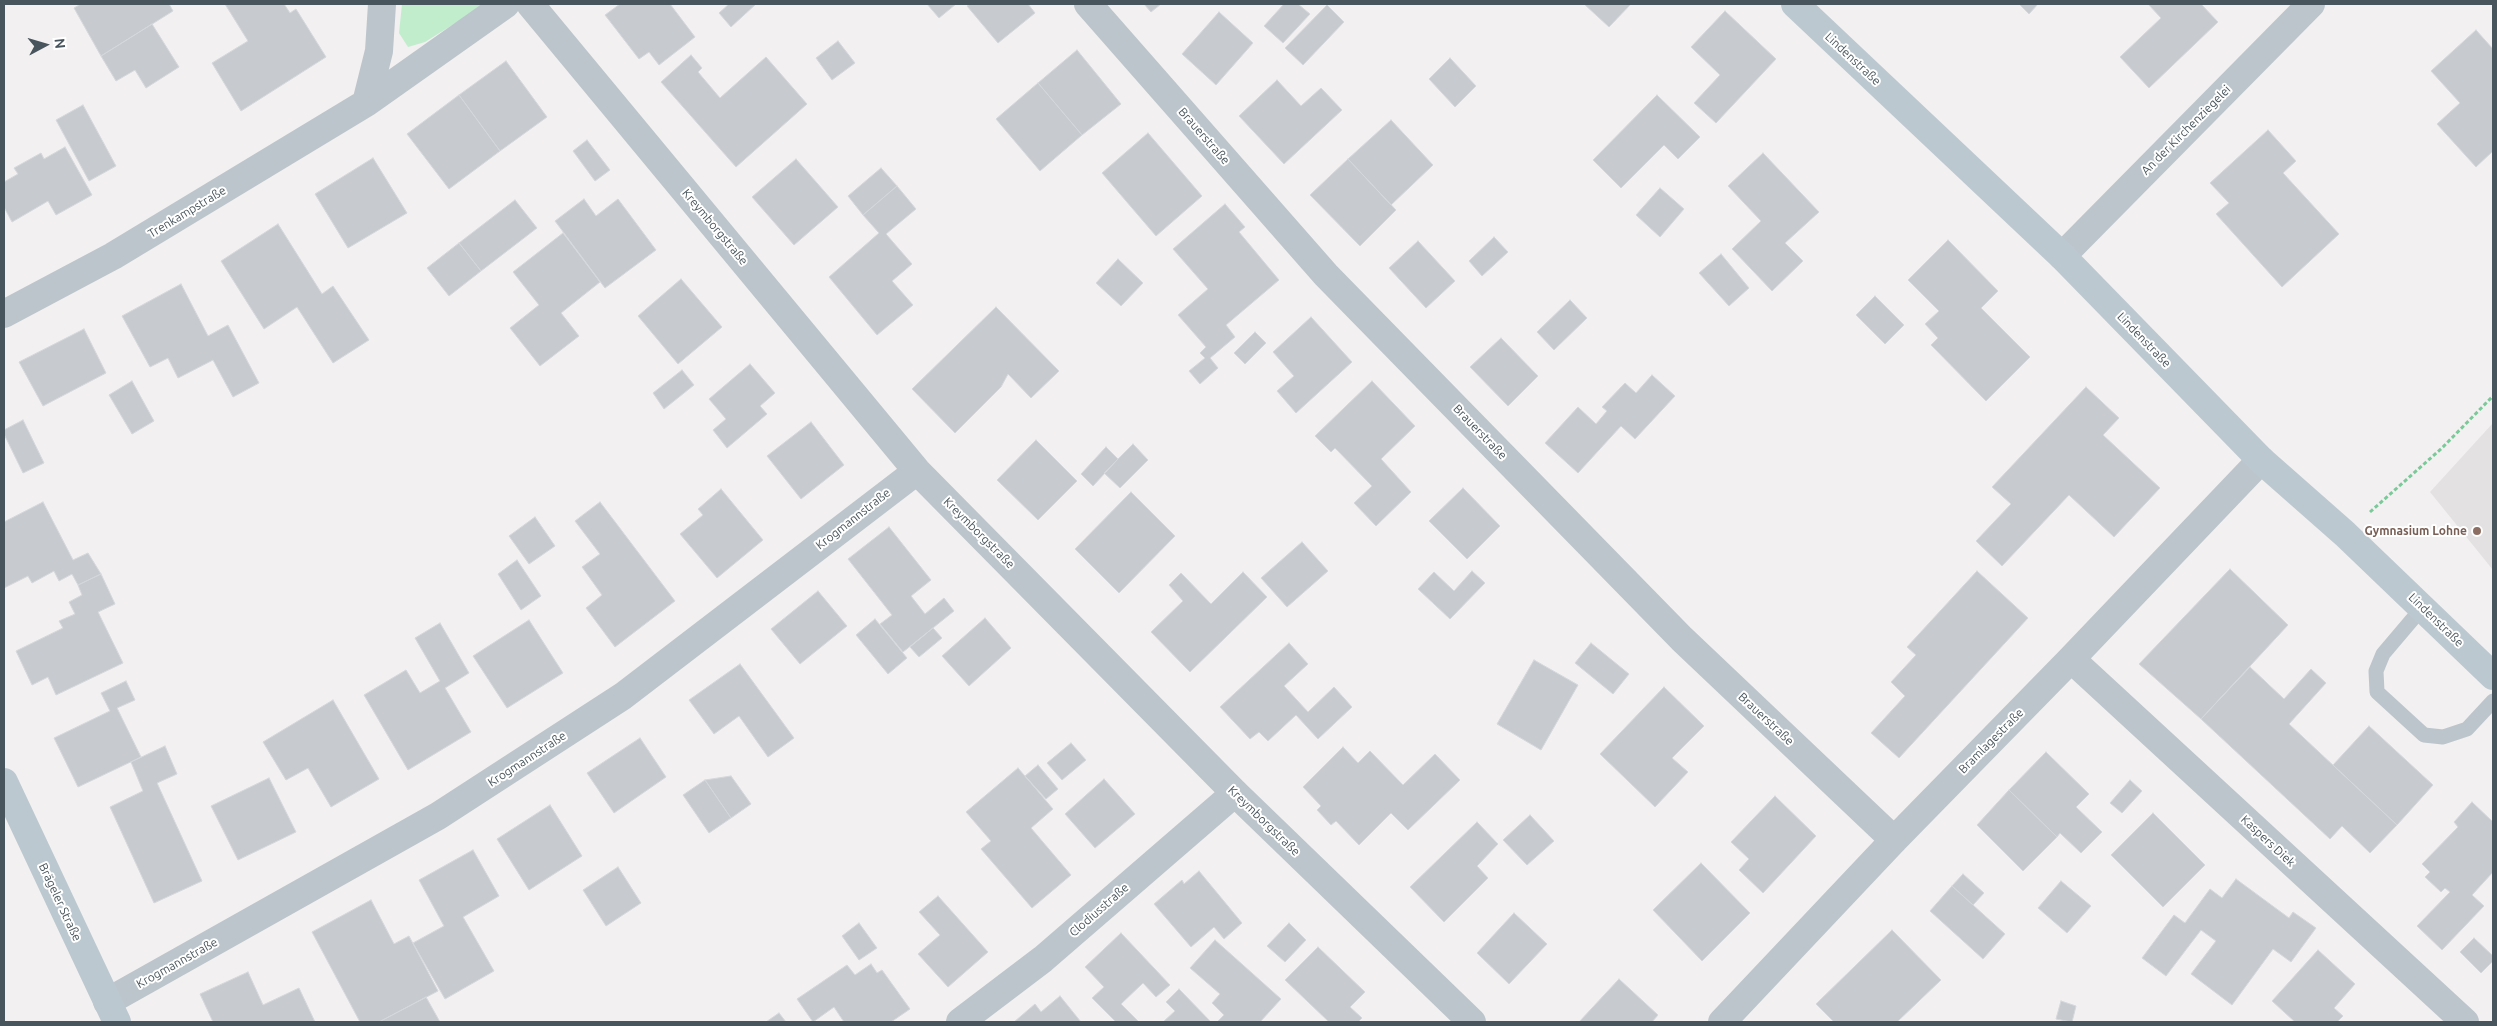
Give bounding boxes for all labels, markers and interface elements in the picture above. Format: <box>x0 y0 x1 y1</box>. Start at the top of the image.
north arrow <box>20 20 70 70</box>
street label: Lindenstraße <box>1822 30 1884 88</box>
text: N <box>51 37 68 49</box>
street label: An der Kirchenziegelei <box>2138 82 2234 178</box>
street label: Brauerstraße <box>1175 105 1233 167</box>
street label: Trenkampstraße <box>145 183 229 241</box>
street label: Kreymborgstraße <box>679 186 751 268</box>
street label: Lindenstraße <box>2114 310 2174 370</box>
street label: Brauerstraße <box>1450 402 1510 462</box>
street label: Krogmannstraße <box>813 485 893 553</box>
street label: Kreymborgstraße <box>940 494 1018 572</box>
place label: Gymnasium Lohne <box>2365 524 2467 538</box>
marker: Gymnasium Lohne <box>2471 525 2483 537</box>
street label: Lindenstraße <box>2406 590 2466 650</box>
street label: Brauerstraße <box>1735 690 1797 748</box>
street label: Bramlagestraße <box>1955 705 2027 777</box>
street label: Krogmannstraße <box>485 728 569 790</box>
street label: Kreymborgstraße <box>1225 783 1303 859</box>
street label: Kaspers Diek <box>2238 812 2298 870</box>
street label: Brägeler Straße <box>36 861 84 943</box>
street label: Clodiusstraße <box>1066 880 1132 940</box>
street label: Krogmannstraße <box>134 935 220 991</box>

